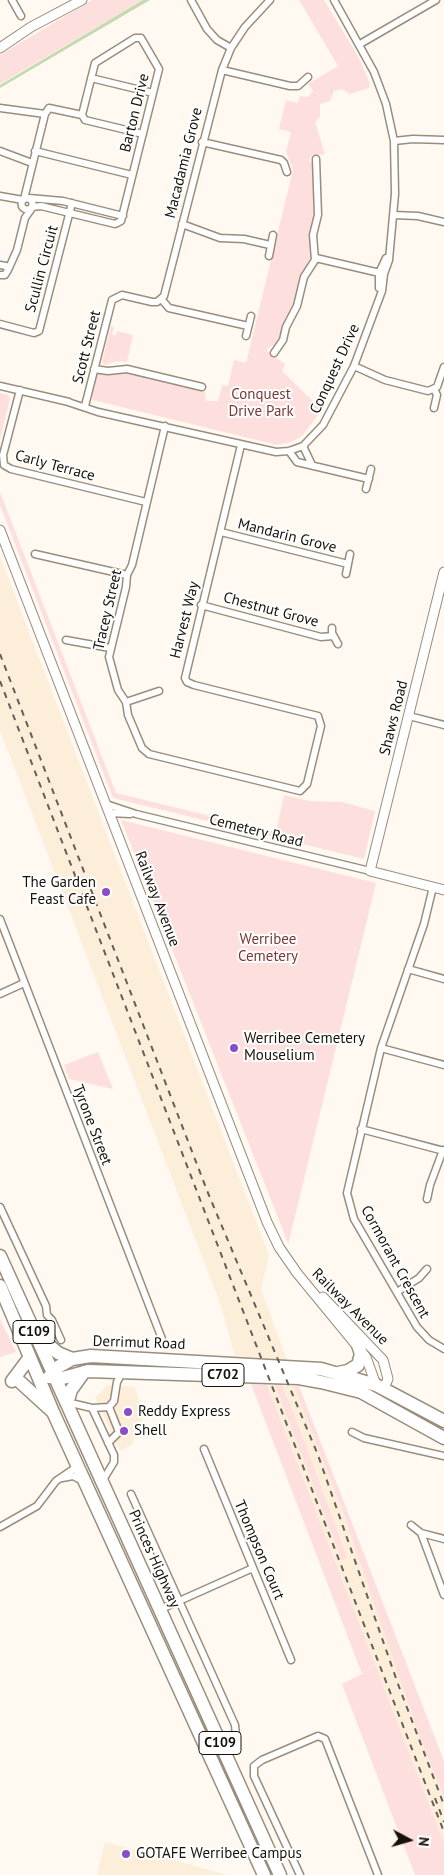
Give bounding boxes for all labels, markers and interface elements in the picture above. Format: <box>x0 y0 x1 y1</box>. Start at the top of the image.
street label: Barton Drive <box>117 72 153 154</box>
street label: Macadamia Grove <box>162 106 206 220</box>
street label: Scullin Circuit <box>22 223 62 315</box>
street label: Scott Street <box>69 308 105 386</box>
street label: Conquest Drive <box>306 321 364 417</box>
park label: Conquest Drive Park <box>228 386 294 421</box>
street label: Carly Terrace <box>13 447 97 485</box>
street label: Mandarin Grove <box>236 515 338 557</box>
street label: Tracey Street <box>90 568 126 652</box>
street label: Harvest Way <box>167 580 203 660</box>
street label: Chestnut Grove <box>221 589 321 631</box>
street label: Shaws Road <box>376 679 412 757</box>
street label: Cemetery Road <box>207 811 305 851</box>
street label: Railway Avenue <box>131 849 183 949</box>
place label: The Garden Feast Cafe <box>22 874 96 909</box>
marker: The Garden Feast Cafe <box>100 886 112 898</box>
park label: Werribee Cemetery <box>238 931 298 966</box>
place label: Werribee Cemetery Mouselium <box>244 1030 365 1065</box>
marker: Werribee Cemetery Mouselium <box>228 1042 240 1054</box>
street label: Tyrone Street <box>68 1082 116 1168</box>
street label: Cormorant Crescent <box>357 1203 433 1321</box>
street label: Railway Avenue <box>308 1265 392 1349</box>
road number: C109 <box>13 1320 55 1344</box>
street label: Derrimut Road <box>92 1332 186 1354</box>
road number: C702 <box>202 1364 244 1386</box>
place label: Reddy Express <box>138 1403 230 1421</box>
marker: Reddy Express <box>122 1406 134 1418</box>
place label: Shell <box>134 1422 167 1440</box>
marker: Shell <box>118 1425 130 1437</box>
street label: Thompson Court <box>230 1498 288 1602</box>
street label: Princes Highway <box>124 1507 184 1611</box>
road number: C109 <box>199 1732 241 1755</box>
north arrow <box>384 1815 434 1865</box>
text: N <box>414 1836 433 1847</box>
place label: GOTAFE Werribee Campus <box>136 1845 302 1863</box>
marker: GOTAFE Werribee Campus <box>120 1848 132 1860</box>

